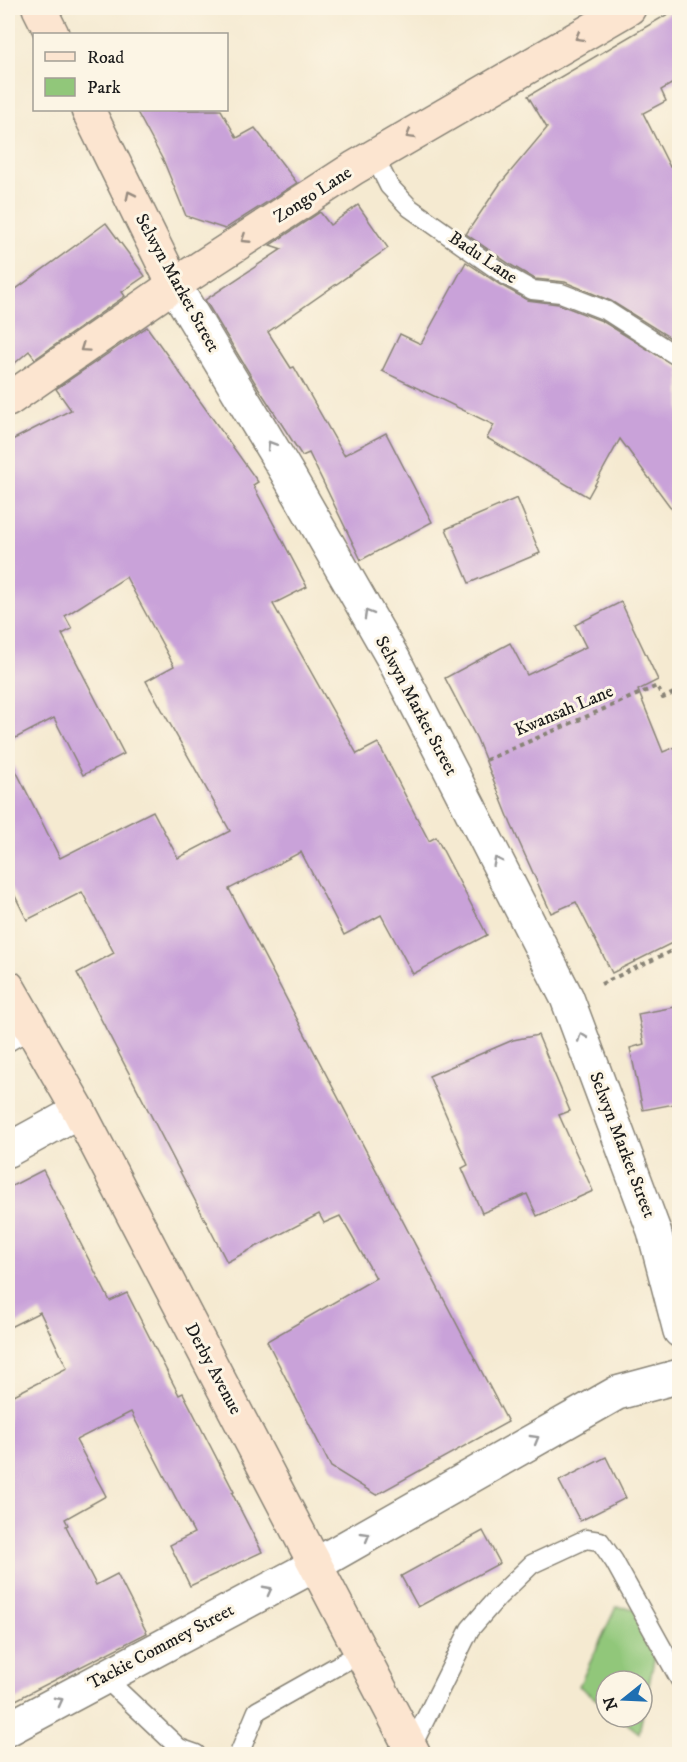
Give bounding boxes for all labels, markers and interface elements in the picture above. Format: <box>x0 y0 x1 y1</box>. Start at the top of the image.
one-way arrow <box>575 30 585 41</box>
legend <box>33 33 228 111</box>
text: Road <box>87 47 124 69</box>
text: Park <box>87 77 121 99</box>
one-way arrow <box>406 128 416 139</box>
street label: Zongo Lane <box>270 162 356 228</box>
one-way arrow <box>126 190 137 201</box>
street label: Selwyn Market Street <box>130 210 224 356</box>
street label: Badu Lane <box>445 227 521 289</box>
one-way arrow <box>241 231 251 243</box>
one-way arrow <box>79 341 90 352</box>
one-way arrow <box>266 441 278 451</box>
one-way arrow <box>364 610 375 620</box>
street label: Selwyn Market Street <box>370 633 462 780</box>
street label: Kwansah Lane <box>511 680 617 742</box>
one-way arrow <box>493 857 504 868</box>
one-way arrow <box>577 1032 589 1043</box>
street label: Selwyn Market Street <box>584 1069 660 1221</box>
street label: Derby Avenue <box>180 1320 246 1418</box>
one-way arrow <box>529 1435 539 1447</box>
one-way arrow <box>360 1532 370 1543</box>
one-way arrow <box>262 1586 273 1597</box>
street label: Tackie Commey Street <box>84 1599 238 1695</box>
north arrow <box>594 1669 654 1729</box>
text: N <box>599 1694 622 1713</box>
one-way arrow <box>53 1697 63 1708</box>

